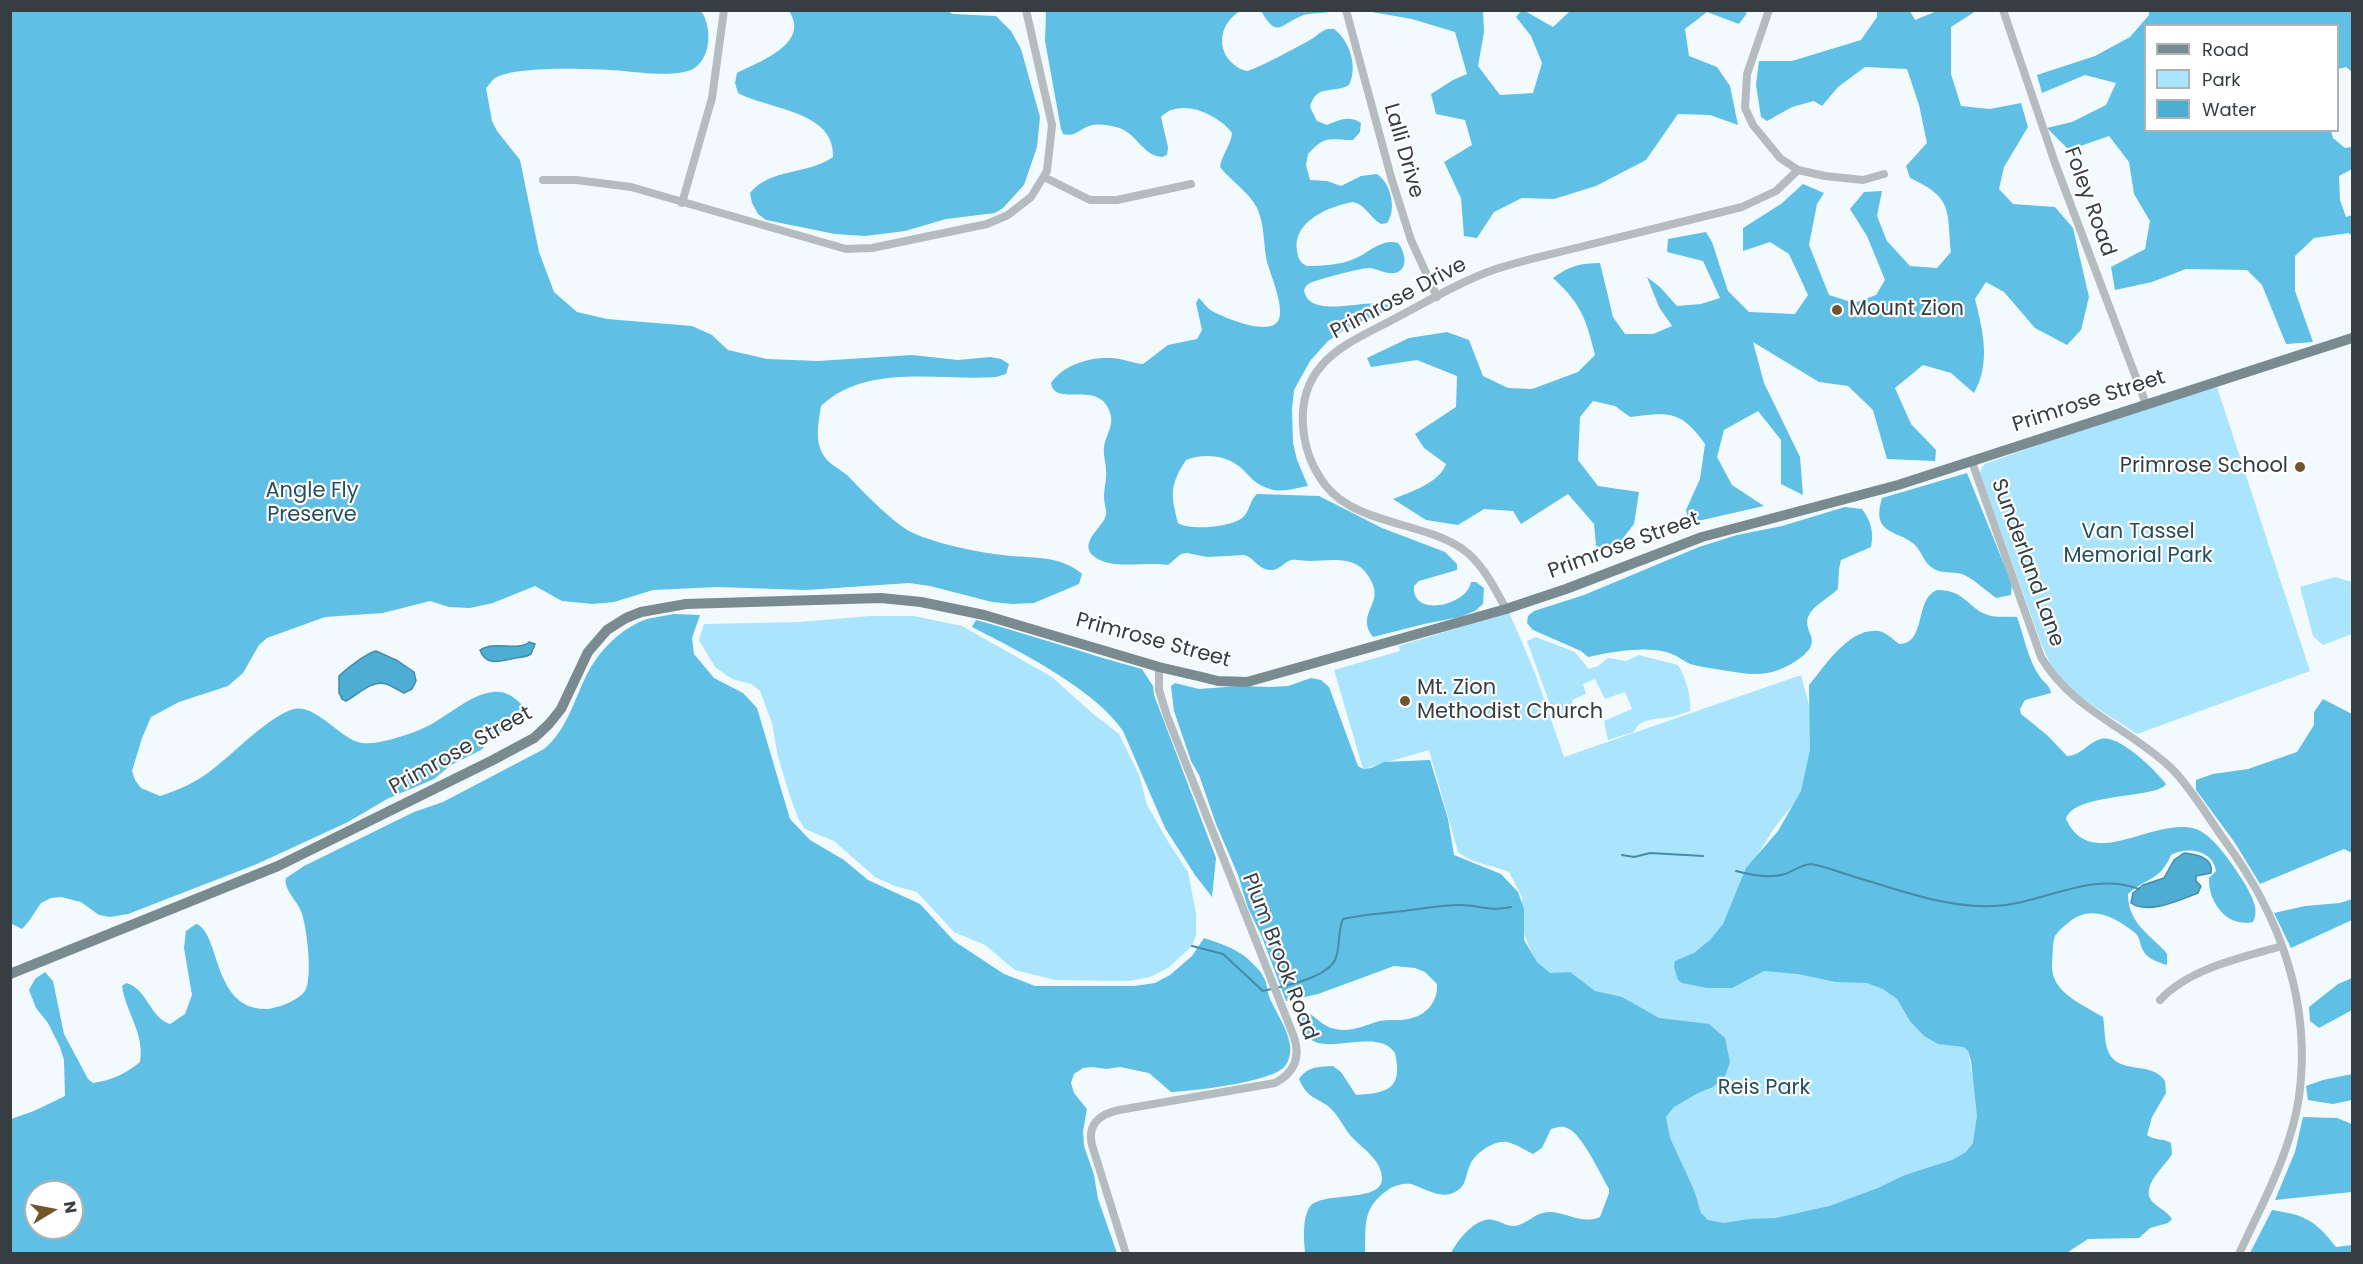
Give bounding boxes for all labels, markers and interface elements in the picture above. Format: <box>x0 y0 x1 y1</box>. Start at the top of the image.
legend <box>2144 24 2339 132</box>
text: Road <box>2202 37 2249 62</box>
text: Park <box>2202 67 2241 92</box>
text: Water <box>2202 97 2256 122</box>
street label: Lalli Drive <box>1378 101 1428 201</box>
street label: Foley Road <box>2058 144 2120 260</box>
street label: Primrose Drive <box>1327 253 1471 345</box>
place label: Mount Zion <box>1849 297 1964 323</box>
marker: Mount Zion <box>1830 303 1844 317</box>
street label: Primrose Street <box>2009 365 2169 439</box>
place label: Primrose School <box>2120 454 2288 480</box>
marker: Primrose School <box>2293 460 2307 474</box>
street label: Sunderland Lane <box>1985 476 2069 650</box>
park label: Angle Fly Preserve <box>265 479 359 529</box>
street label: Primrose Street <box>1545 507 1703 585</box>
park label: Van Tassel Memorial Park <box>2063 520 2213 570</box>
street label: Primrose Street <box>1073 608 1233 674</box>
place label: Mt. Zion Methodist Church <box>1417 676 1603 726</box>
marker: Mt. Zion Methodist Church <box>1398 694 1412 708</box>
street label: Primrose Street <box>385 701 537 801</box>
street label: Plum Brook Road <box>1236 870 1322 1044</box>
park label: Reis Park <box>1718 1076 1810 1102</box>
north arrow <box>24 1180 84 1240</box>
text: N <box>58 1199 83 1215</box>

